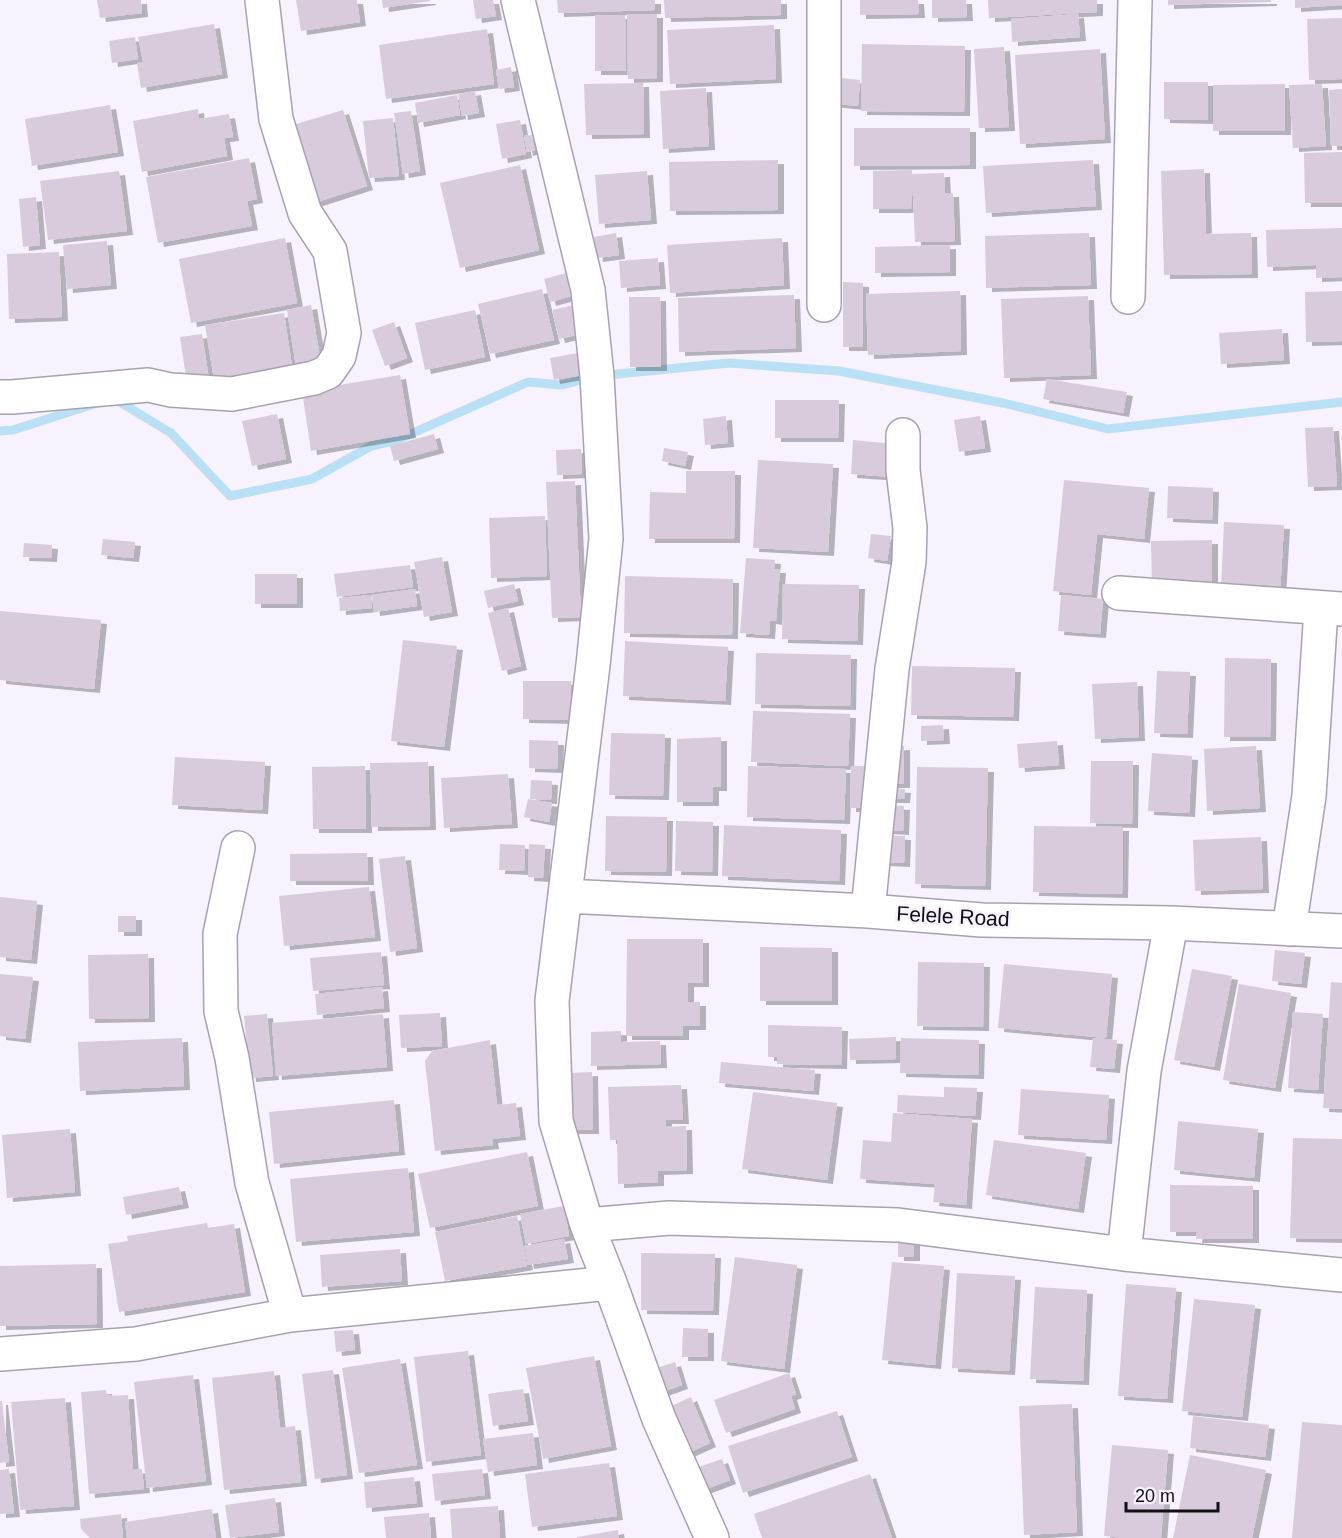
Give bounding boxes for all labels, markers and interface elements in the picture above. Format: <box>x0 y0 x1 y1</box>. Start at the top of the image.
street label: Felele Road <box>896 902 1010 930</box>
scale bar <box>1126 1475 1218 1513</box>
text: 20 m <box>1135 1486 1175 1506</box>

